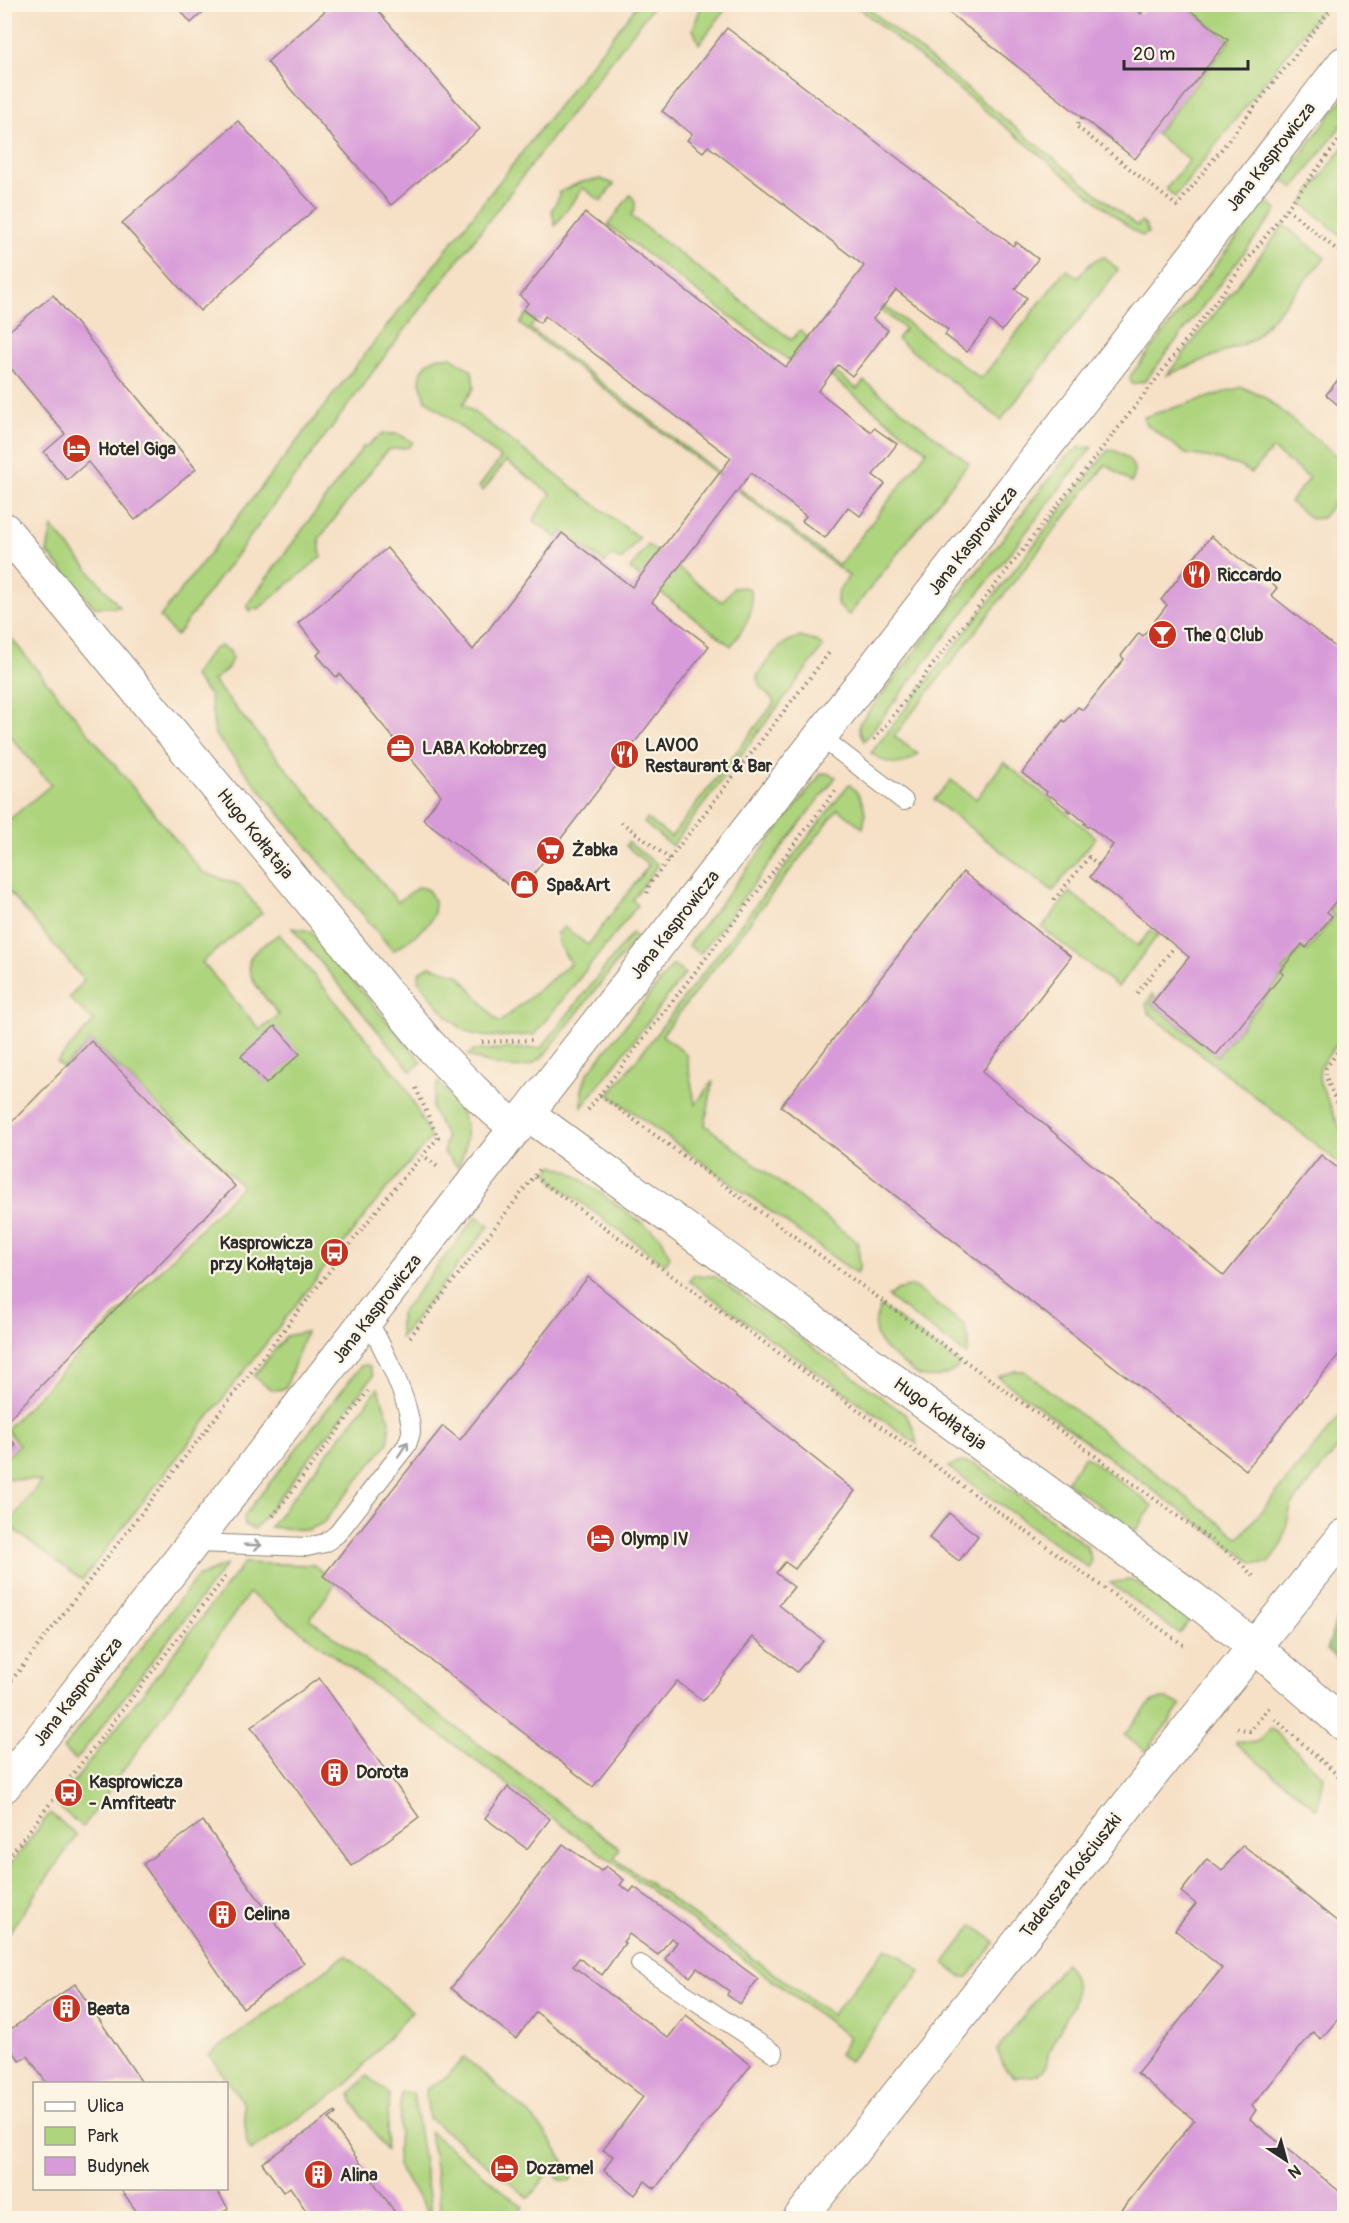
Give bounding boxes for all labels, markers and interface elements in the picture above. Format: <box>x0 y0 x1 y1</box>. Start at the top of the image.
scale bar <box>1124 33 1248 71</box>
text: 20 m <box>1133 43 1175 66</box>
street label: Jana Kasprowicza <box>1221 98 1321 216</box>
hotel icon: Hotel Giga <box>61 433 93 465</box>
place label: Hotel Giga <box>98 438 177 461</box>
street label: Jana Kasprowicza <box>923 482 1023 600</box>
restaurant icon: Riccardo <box>1180 559 1212 591</box>
place label: Riccardo <box>1217 564 1282 587</box>
bar icon: The Q Club <box>1147 619 1179 651</box>
place label: The Q Club <box>1183 624 1264 647</box>
office icon: LABA Kołobrzeg <box>385 732 417 764</box>
place label: LAVOO Restaurant & Bar <box>645 734 773 778</box>
place label: LABA Kołobrzeg <box>422 737 546 760</box>
restaurant icon: LAVOO Restaurant & Bar <box>608 739 640 771</box>
street label: Hugo Kołłątaja <box>211 784 299 884</box>
supermarket icon: Żabka <box>535 834 567 866</box>
place label: Żabka <box>572 839 619 862</box>
street label: Jana Kasprowicza <box>625 866 725 984</box>
shop icon: Spa&Art <box>509 869 541 901</box>
place label: Spa&Art <box>546 874 611 897</box>
place label: Kasprowicza przy Kołłątaja <box>210 1232 314 1276</box>
bus stop icon: Kasprowicza przy Kołłątaja <box>318 1237 350 1269</box>
street label: Jana Kasprowicza <box>327 1250 427 1368</box>
street label: Hugo Kołłątaja <box>889 1372 991 1456</box>
one-way arrow <box>397 1441 409 1458</box>
hotel icon: Olymp IV <box>584 1523 616 1555</box>
place label: Olymp IV <box>621 1528 689 1551</box>
one-way arrow <box>243 1540 263 1551</box>
street label: Jana Kasprowicza <box>28 1633 128 1751</box>
building icon: Dorota <box>319 1756 351 1788</box>
place label: Dorota <box>356 1761 409 1784</box>
place label: Kasprowicza - Amfiteatr <box>89 1771 183 1815</box>
bus stop icon: Kasprowicza - Amfiteatr <box>52 1776 84 1808</box>
street label: Tadeusza Kościuszki <box>1015 1809 1127 1943</box>
building icon: Celina <box>207 1898 239 1930</box>
place label: Celina <box>244 1903 290 1926</box>
building icon: Beata <box>50 1993 82 2025</box>
place label: Beata <box>87 1998 130 2021</box>
legend <box>33 2082 228 2190</box>
text: Ulica <box>87 2095 124 2118</box>
text: Park <box>87 2125 119 2148</box>
north arrow <box>1256 2130 1316 2190</box>
hotel icon: Dozamel <box>489 2152 521 2184</box>
text: Budynek <box>87 2155 150 2178</box>
place label: Dozamel <box>526 2157 594 2180</box>
building icon: Alina <box>303 2159 335 2191</box>
text: N <box>1284 2160 1304 2183</box>
place label: Alina <box>340 2164 378 2187</box>

